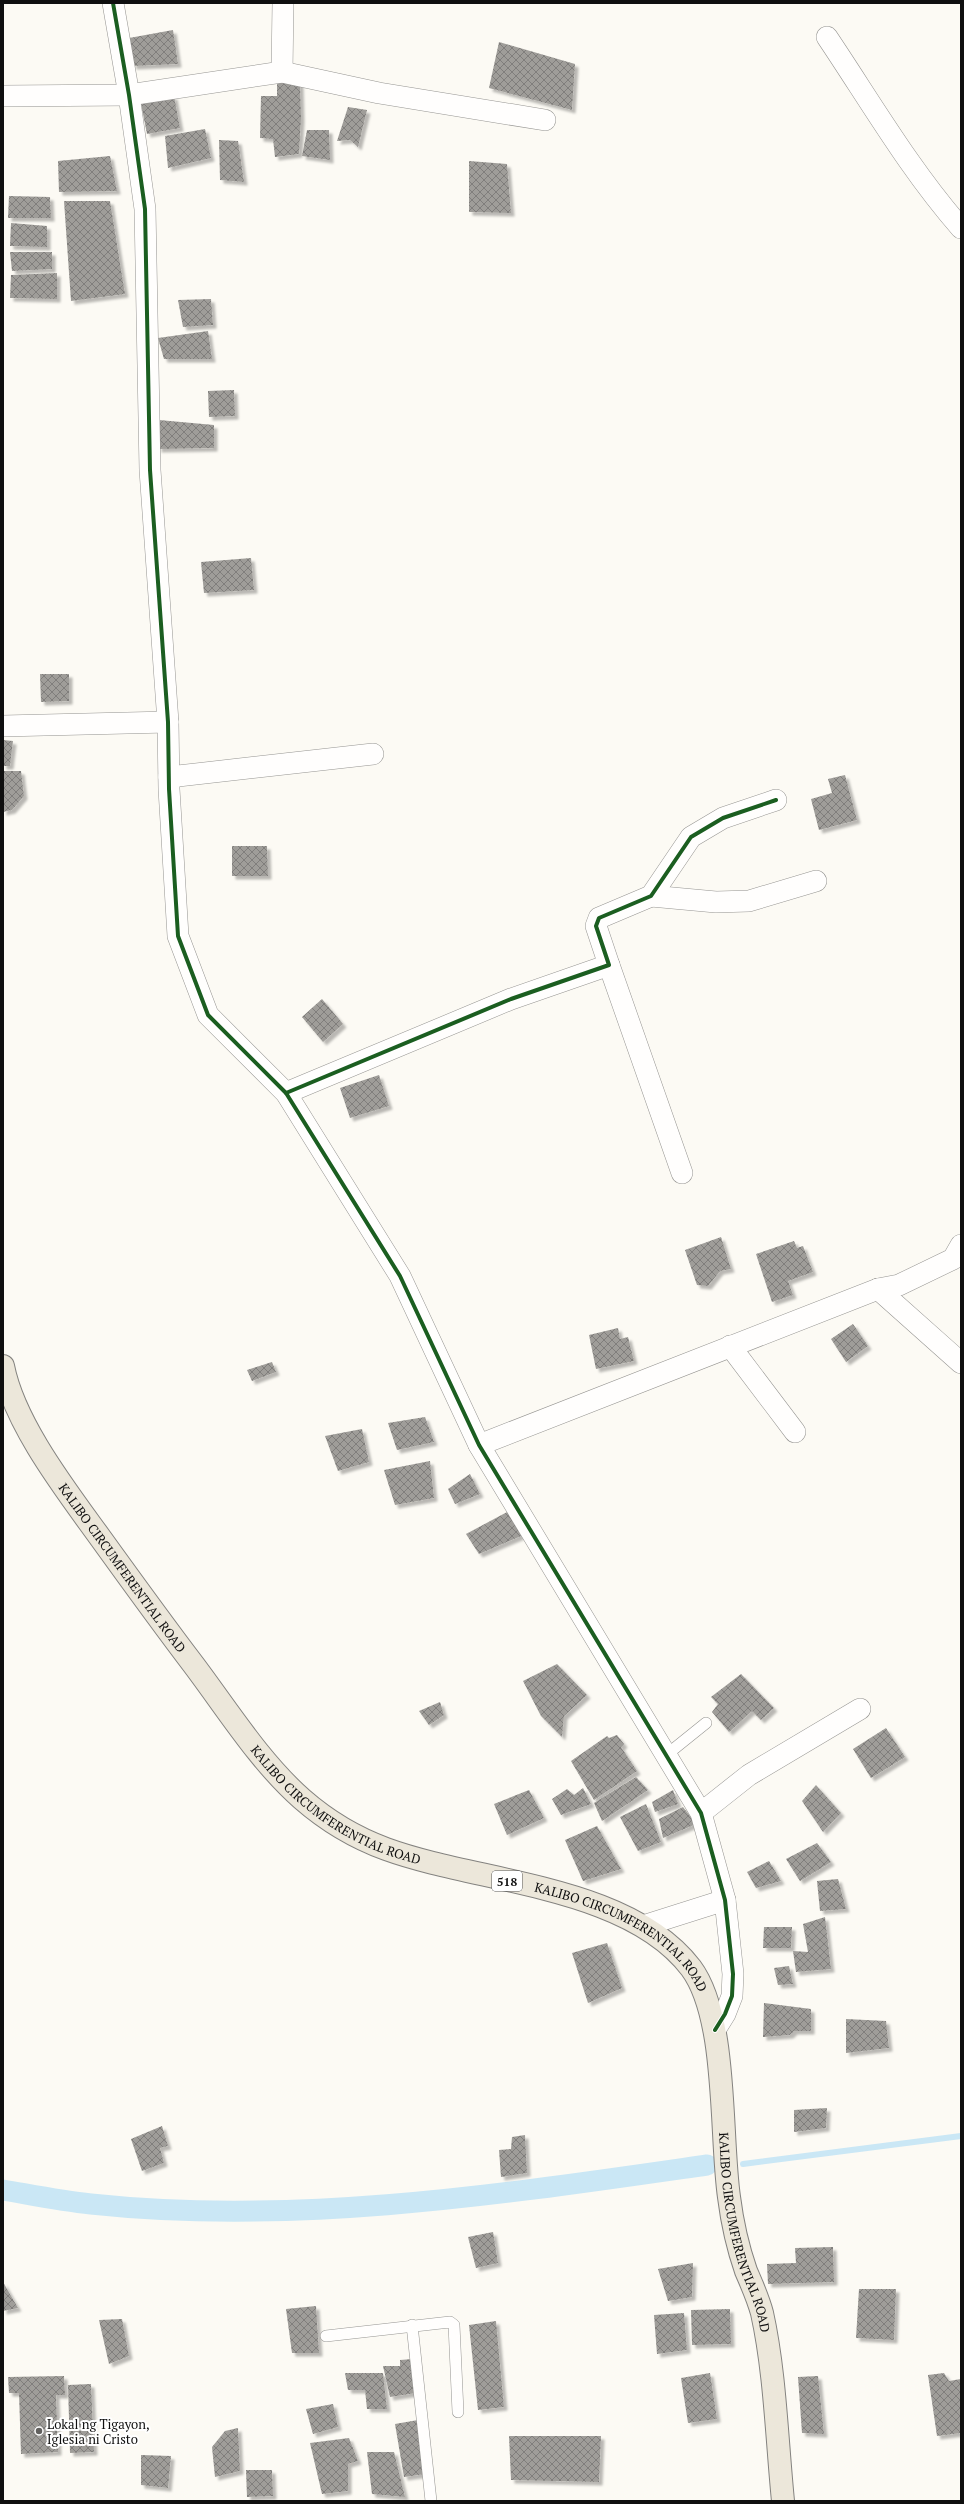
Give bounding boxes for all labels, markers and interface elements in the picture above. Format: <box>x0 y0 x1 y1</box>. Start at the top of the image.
street label: KALIBO CIRCUMFERENTIAL ROAD <box>55 1479 190 1656</box>
street label: KALIBO CIRCUMFERENTIAL ROAD <box>247 1741 423 1868</box>
road number: 518 <box>492 1871 522 1891</box>
street label: KALIBO CIRCUMFERENTIAL ROAD <box>533 1878 712 1994</box>
street label: KALIBO CIRCUMFERENTIAL ROAD <box>715 2132 775 2334</box>
place label: Lokal ng Tigayon, Iglesia ni Cristo <box>47 2415 150 2448</box>
marker: Lokal ng Tigayon, Iglesia ni Cristo <box>34 2426 44 2436</box>

